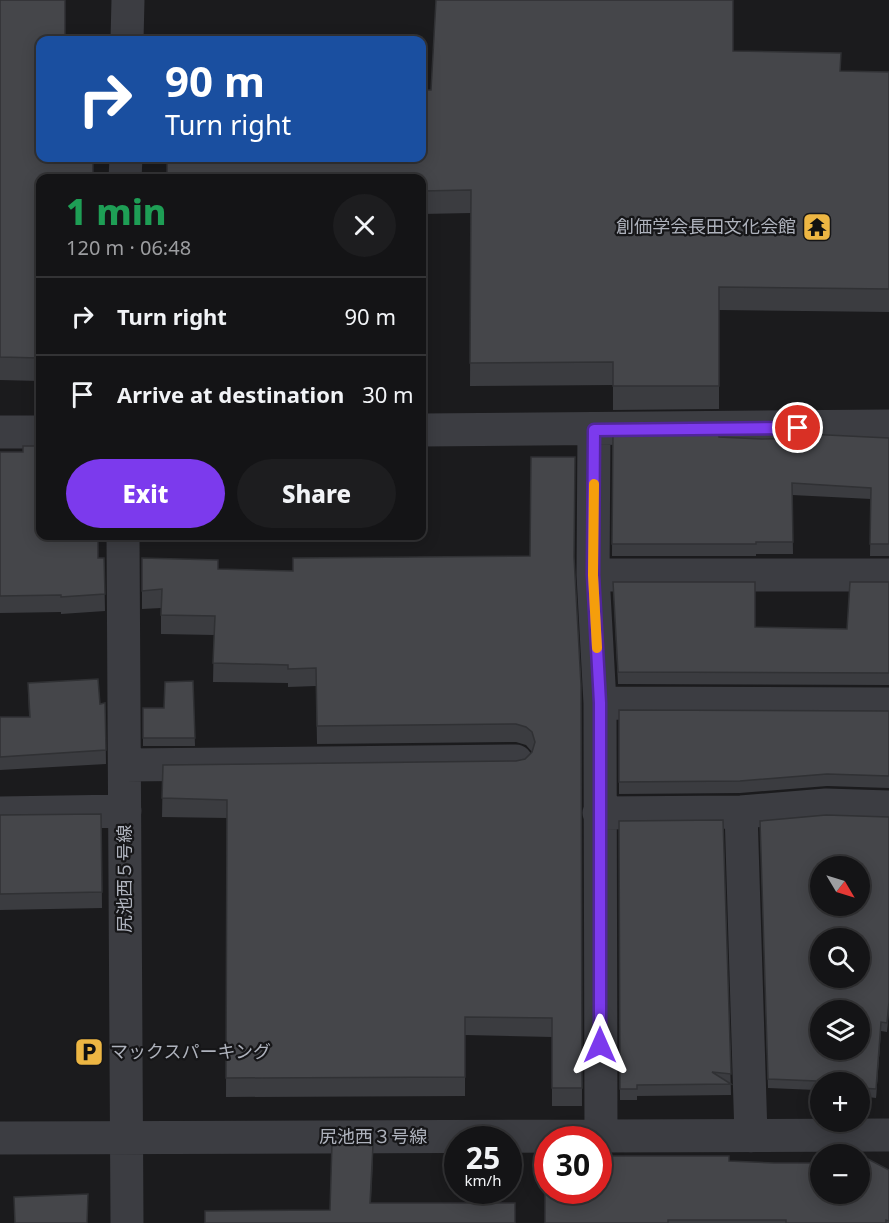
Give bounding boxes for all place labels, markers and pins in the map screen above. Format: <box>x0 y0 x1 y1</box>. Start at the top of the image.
temple icon: 創価学会長田文化会館 <box>801 211 833 243</box>
place label: 創価学会長田文化会館 <box>616 214 796 238</box>
pin <box>772 402 823 453</box>
parking icon: マックスパーキング <box>73 1036 105 1068</box>
place label: マックスパーキング <box>110 1039 271 1063</box>

